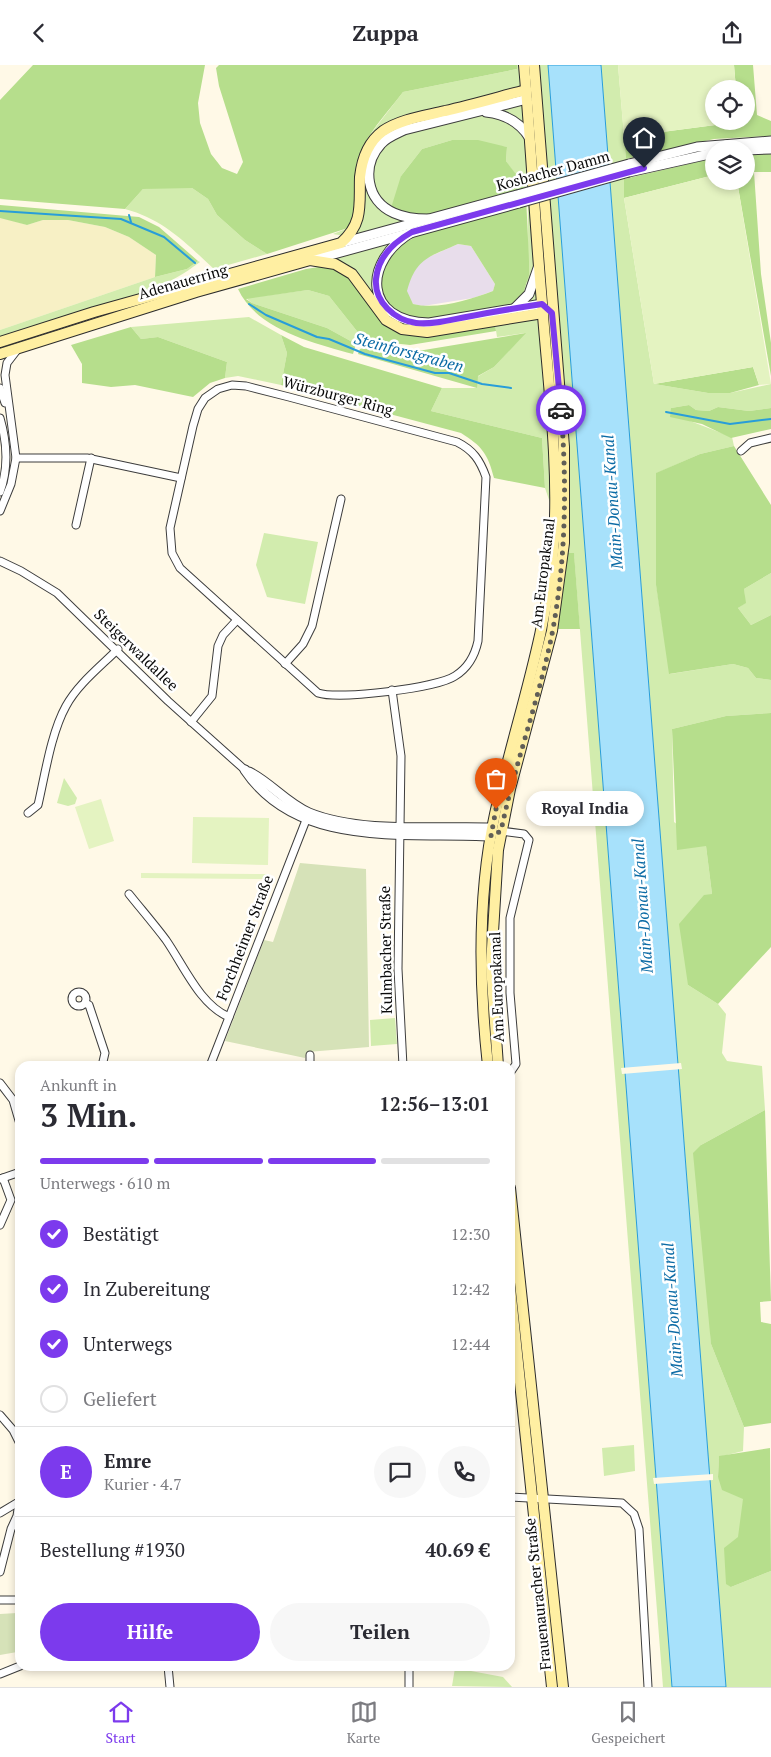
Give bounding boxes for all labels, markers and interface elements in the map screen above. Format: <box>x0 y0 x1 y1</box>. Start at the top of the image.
text: Zuppa <box>352 18 419 47</box>
icon: back <box>25 19 53 47</box>
icon: share <box>718 19 746 47</box>
map controls <box>705 80 755 190</box>
button: locate <box>705 80 755 130</box>
pin <box>623 117 665 168</box>
icon: home <box>630 124 658 152</box>
button: layers <box>705 140 755 190</box>
street label: Kosbacher Damm <box>494 145 612 195</box>
street label: Adenauerring <box>136 258 231 303</box>
water label: Steinforstgraben <box>352 327 466 377</box>
street label: Würzburger Ring <box>281 371 397 420</box>
courier <box>536 385 586 435</box>
icon: car <box>547 396 575 424</box>
water label: Main-Donau-Kanal <box>596 433 628 571</box>
street label: Am Europakanal <box>525 517 559 629</box>
street label: Steigerwaldallee <box>90 604 183 695</box>
pin <box>475 758 517 809</box>
icon: bag <box>482 765 510 793</box>
callout: Royal India <box>526 791 644 827</box>
text: Royal India <box>541 797 629 819</box>
water label: Main-Donau-Kanal <box>626 837 658 975</box>
street label: Forchheimer Straße <box>211 872 277 1003</box>
street label: Kulmbacher Straße <box>374 886 396 1014</box>
street label: Am Europakanal <box>484 931 508 1043</box>
text: Ankunft in <box>40 1074 117 1096</box>
text: 12:56–13:01 <box>379 1091 490 1116</box>
text: 3 Min. <box>40 1094 137 1136</box>
text: Unterwegs · 610 m <box>40 1172 170 1194</box>
icon: check <box>40 1220 68 1248</box>
text: Bestätigt <box>83 1221 159 1246</box>
text: 12:30 <box>451 1223 490 1245</box>
water label: Main-Donau-Kanal <box>656 1241 688 1379</box>
icon: check <box>40 1275 68 1303</box>
text: In Zubereitung <box>83 1276 210 1301</box>
text: 12:42 <box>451 1278 490 1300</box>
icon: check <box>40 1330 68 1358</box>
text: Unterwegs <box>83 1331 173 1356</box>
text: 12:44 <box>451 1333 490 1355</box>
text: Geliefert <box>83 1386 157 1411</box>
button: chat <box>374 1446 426 1498</box>
button: phone <box>438 1446 490 1498</box>
text: Emre <box>104 1448 151 1473</box>
text: E <box>60 1459 72 1484</box>
text: Kurier · 4.7 <box>104 1473 182 1495</box>
street label: Frauenauracher Straße <box>519 1517 555 1671</box>
text: Bestellung #1930 <box>40 1537 185 1562</box>
text: 40.69 € <box>426 1537 490 1562</box>
button: Hilfe <box>40 1603 260 1661</box>
button: Teilen <box>270 1603 490 1661</box>
tab: Start <box>105 1698 136 1747</box>
tab: Karte <box>347 1698 380 1747</box>
tab: Gespeichert <box>591 1698 666 1747</box>

